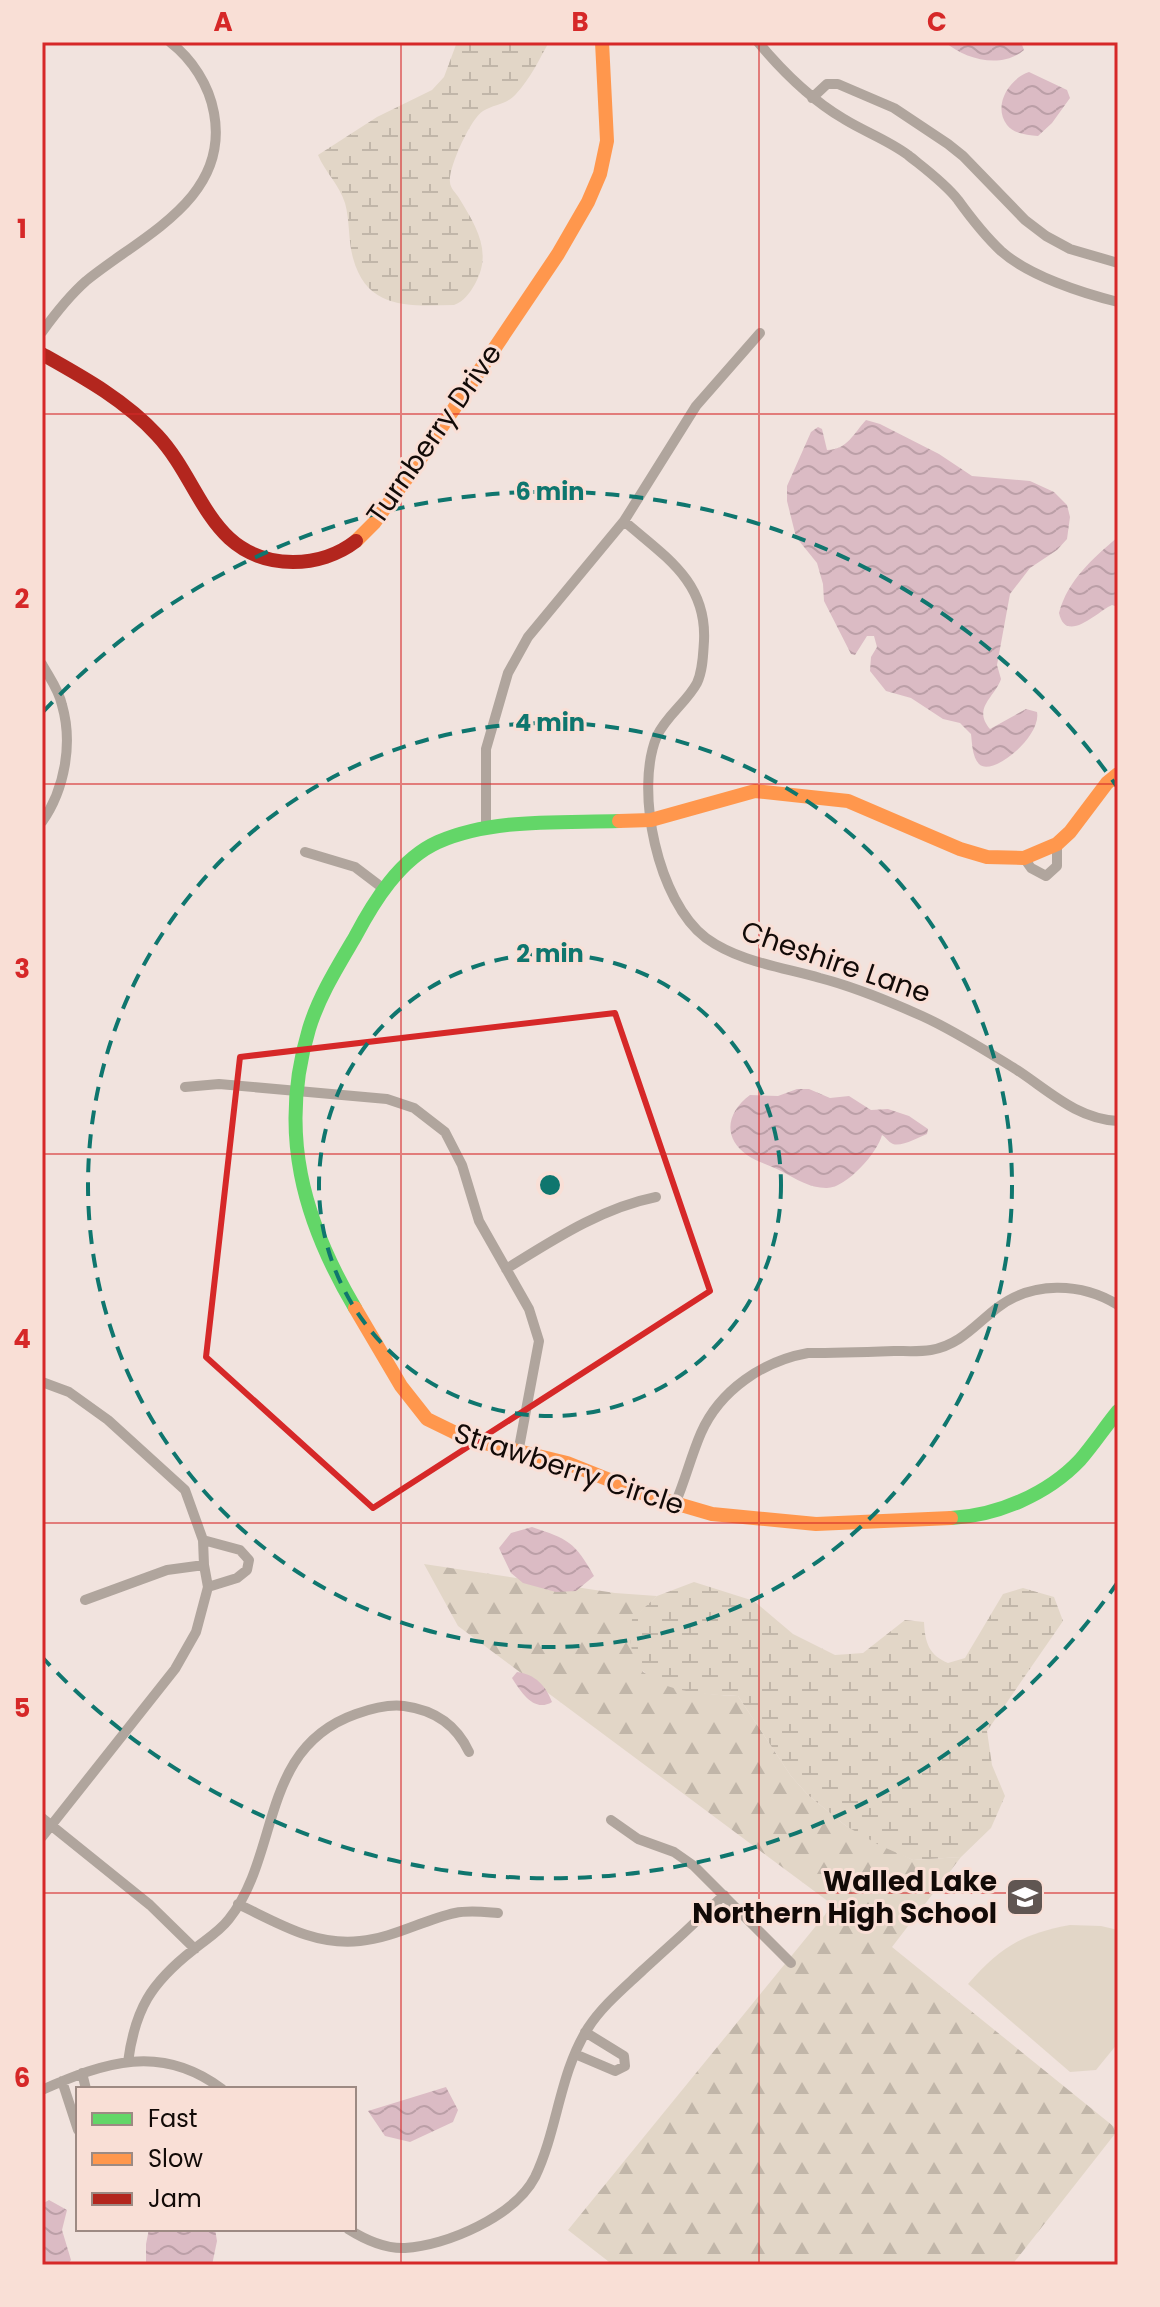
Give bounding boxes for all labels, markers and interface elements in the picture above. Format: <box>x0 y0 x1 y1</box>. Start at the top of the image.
text: A <box>213 4 233 40</box>
text: B <box>571 4 589 40</box>
text: C <box>927 4 947 40</box>
text: 1 <box>17 211 27 247</box>
street label: Turnberry Drive <box>357 336 511 532</box>
text: 6 min <box>515 475 585 508</box>
text: 2 <box>15 581 30 617</box>
text: 4 min <box>515 706 585 739</box>
street label: Cheshire Lane <box>736 911 936 1013</box>
text: 2 min <box>516 937 584 970</box>
text: 3 <box>14 951 30 987</box>
centre of rings <box>536 1171 564 1199</box>
text: 4 <box>13 1321 31 1357</box>
street label: Strawberry Circle <box>449 1413 689 1525</box>
text: 5 <box>14 1690 30 1726</box>
place label: Walled Lake Northern High School <box>692 1862 997 1933</box>
school or university icon: Walled Lake Northern High School <box>1004 1876 1046 1918</box>
text: 6 <box>14 2060 30 2096</box>
legend <box>76 2087 356 2231</box>
text: Fast <box>148 2102 198 2135</box>
text: Slow <box>148 2142 203 2175</box>
text: Jam <box>148 2182 202 2215</box>

